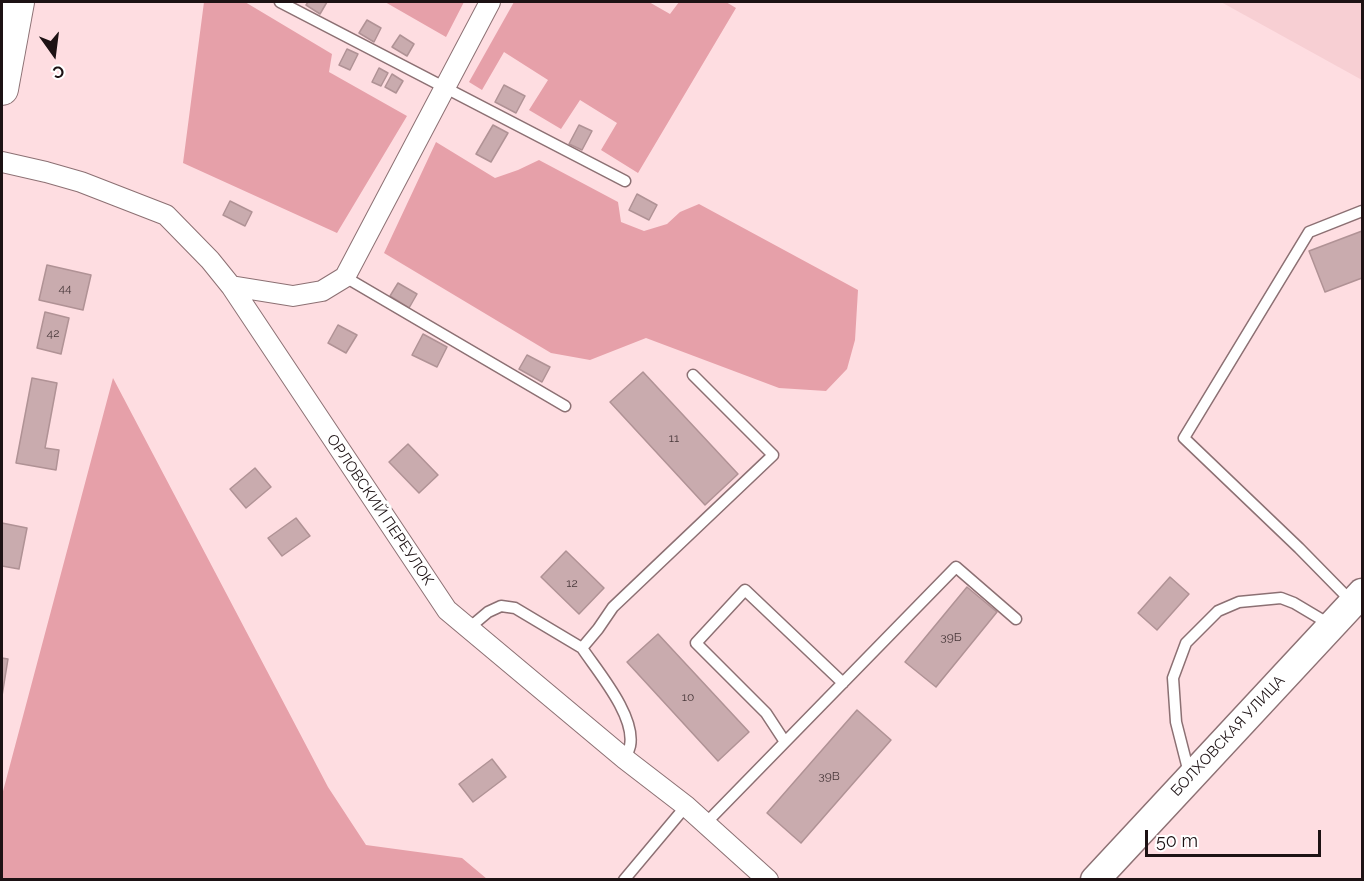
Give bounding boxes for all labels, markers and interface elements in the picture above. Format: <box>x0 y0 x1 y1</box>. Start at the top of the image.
north arrow <box>24 24 84 84</box>
text: С <box>51 61 66 82</box>
house number: 44 <box>58 281 72 295</box>
house number: 42 <box>47 326 59 340</box>
street label: ОРЛОВСКИЙ ПЕРЕУЛОК <box>323 431 437 589</box>
house number: 11 <box>669 431 679 445</box>
house number: 12 <box>566 576 578 590</box>
house number: 39Б <box>940 630 962 644</box>
street label: БОЛХОВСКАЯ УЛИЦА <box>1167 672 1289 800</box>
house number: 10 <box>682 690 694 704</box>
house number: 39В <box>818 769 840 783</box>
scale bar <box>1148 818 1324 856</box>
text: 50 m <box>1156 830 1198 851</box>

